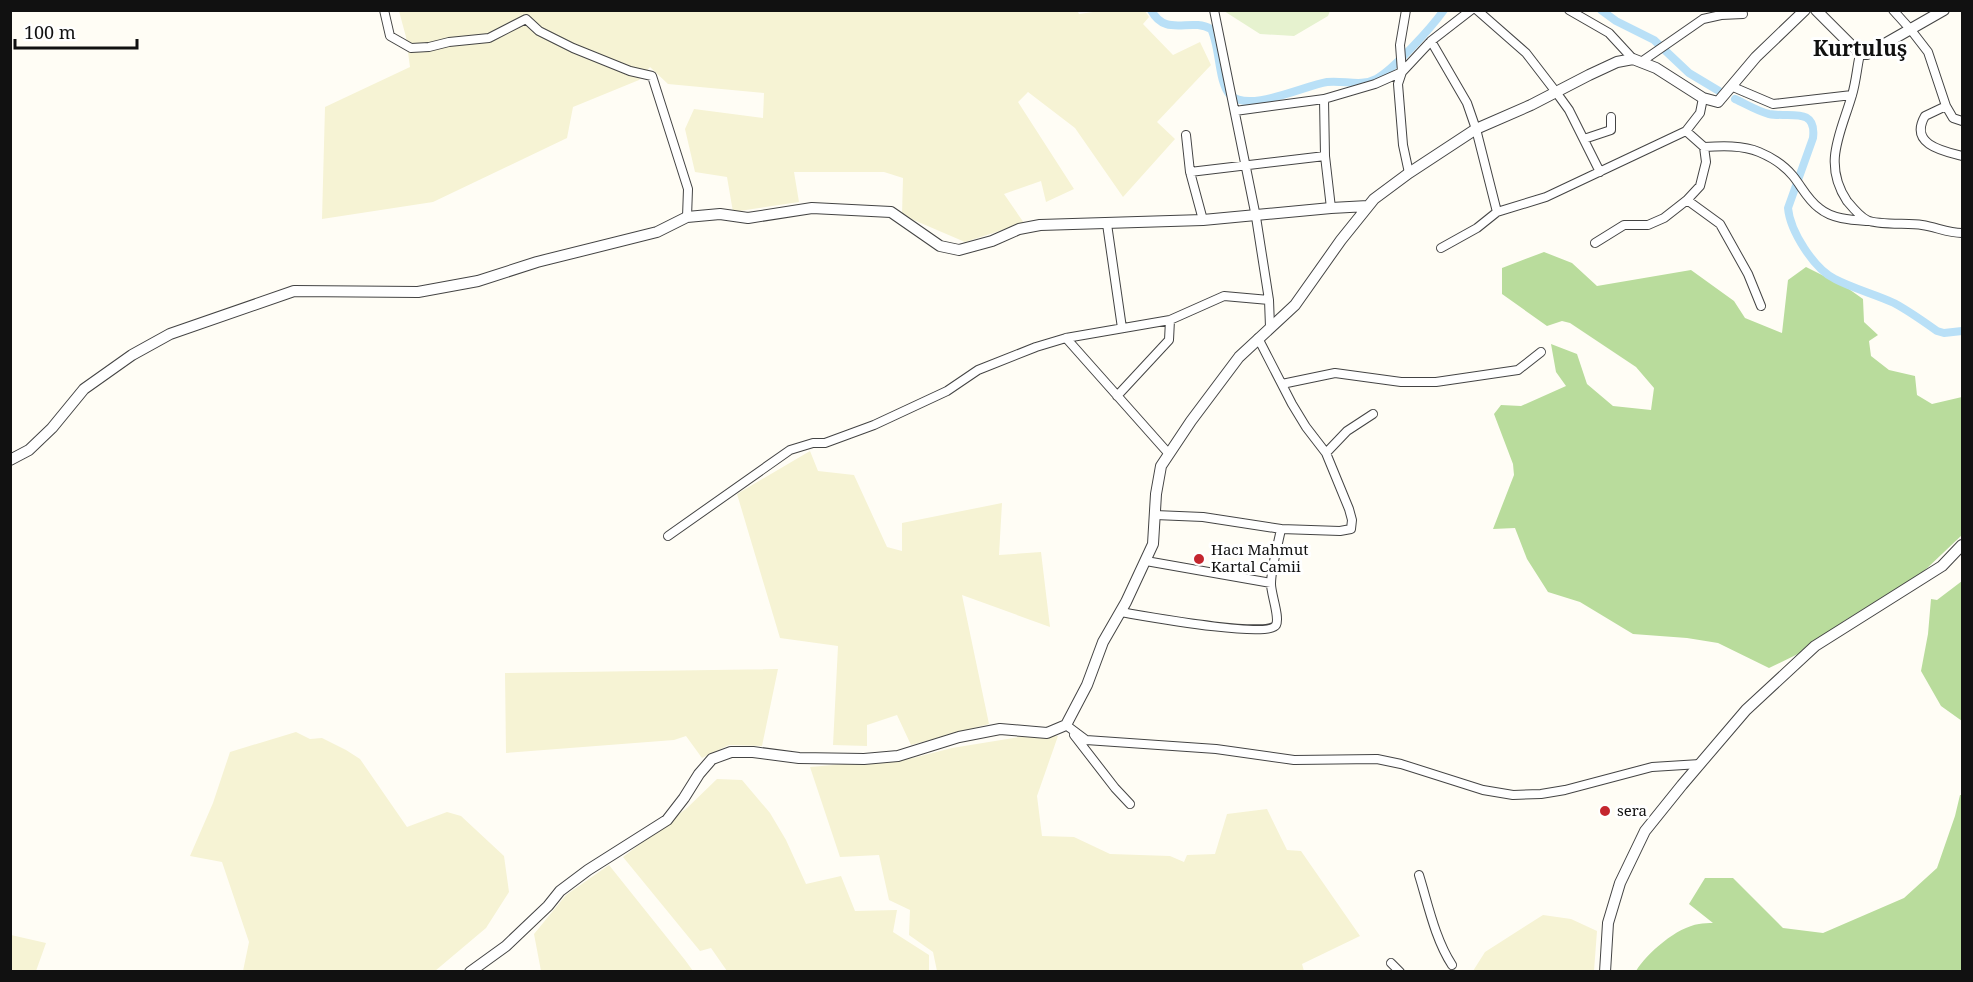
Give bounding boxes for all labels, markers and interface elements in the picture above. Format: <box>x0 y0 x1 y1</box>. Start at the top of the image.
scale bar <box>15 12 136 50</box>
text: 100 m <box>24 20 76 44</box>
district label: Kurtuluş <box>1813 34 1907 62</box>
place label: Hacı Mahmut Kartal Camii <box>1211 539 1308 576</box>
marker: Hacı Mahmut Kartal Camii <box>1192 552 1206 566</box>
place label: sera <box>1617 800 1647 820</box>
marker: sera <box>1598 804 1612 818</box>

